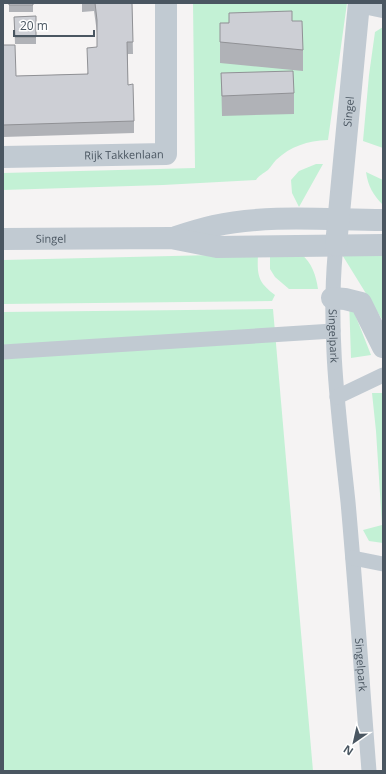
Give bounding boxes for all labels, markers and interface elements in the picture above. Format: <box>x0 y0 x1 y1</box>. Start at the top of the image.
scale bar <box>14 12 94 38</box>
text: 20 m <box>20 17 48 34</box>
street label: Singel <box>339 96 357 127</box>
street label: Rijk Takkenlaan <box>84 146 164 163</box>
street label: Singel <box>36 231 66 246</box>
street label: Singelpark <box>326 309 343 363</box>
street label: Singelpark <box>352 637 371 692</box>
north arrow <box>334 722 374 762</box>
text: N <box>340 742 356 759</box>

